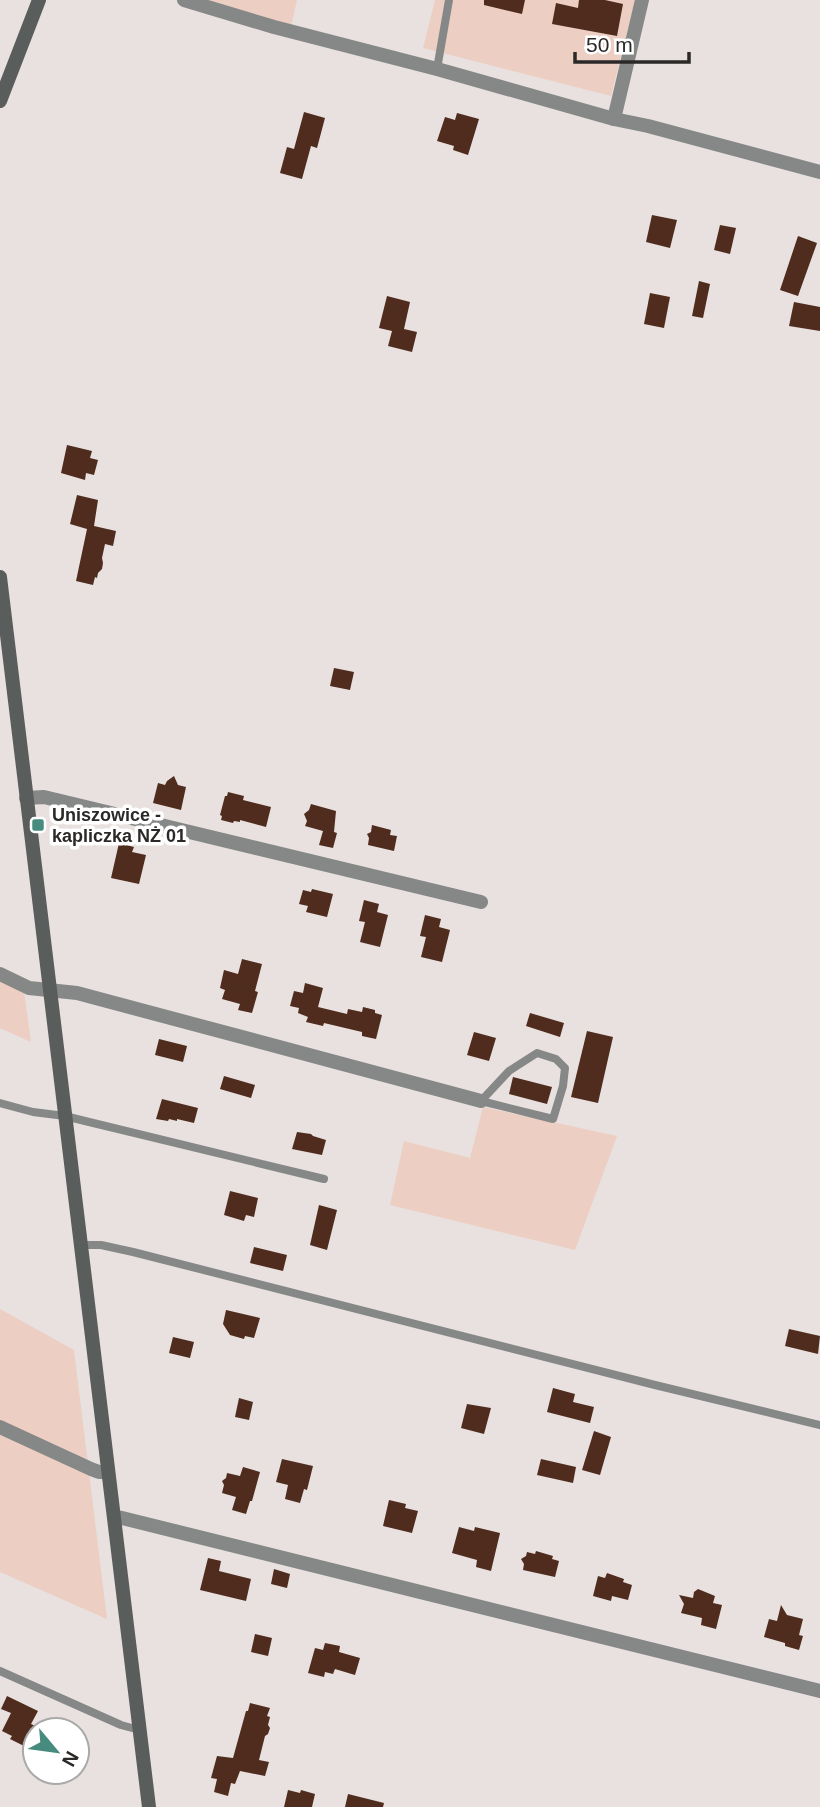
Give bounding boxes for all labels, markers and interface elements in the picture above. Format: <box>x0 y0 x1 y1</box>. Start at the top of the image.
scale bar <box>575 21 689 65</box>
text: 50 m <box>586 33 633 56</box>
place label: Uniszowice - kapliczka NŻ 01 <box>52 805 186 846</box>
marker: Uniszowice - kapliczka NŻ 01 <box>30 817 46 833</box>
north arrow <box>21 1716 91 1786</box>
text: N <box>58 1748 83 1770</box>

